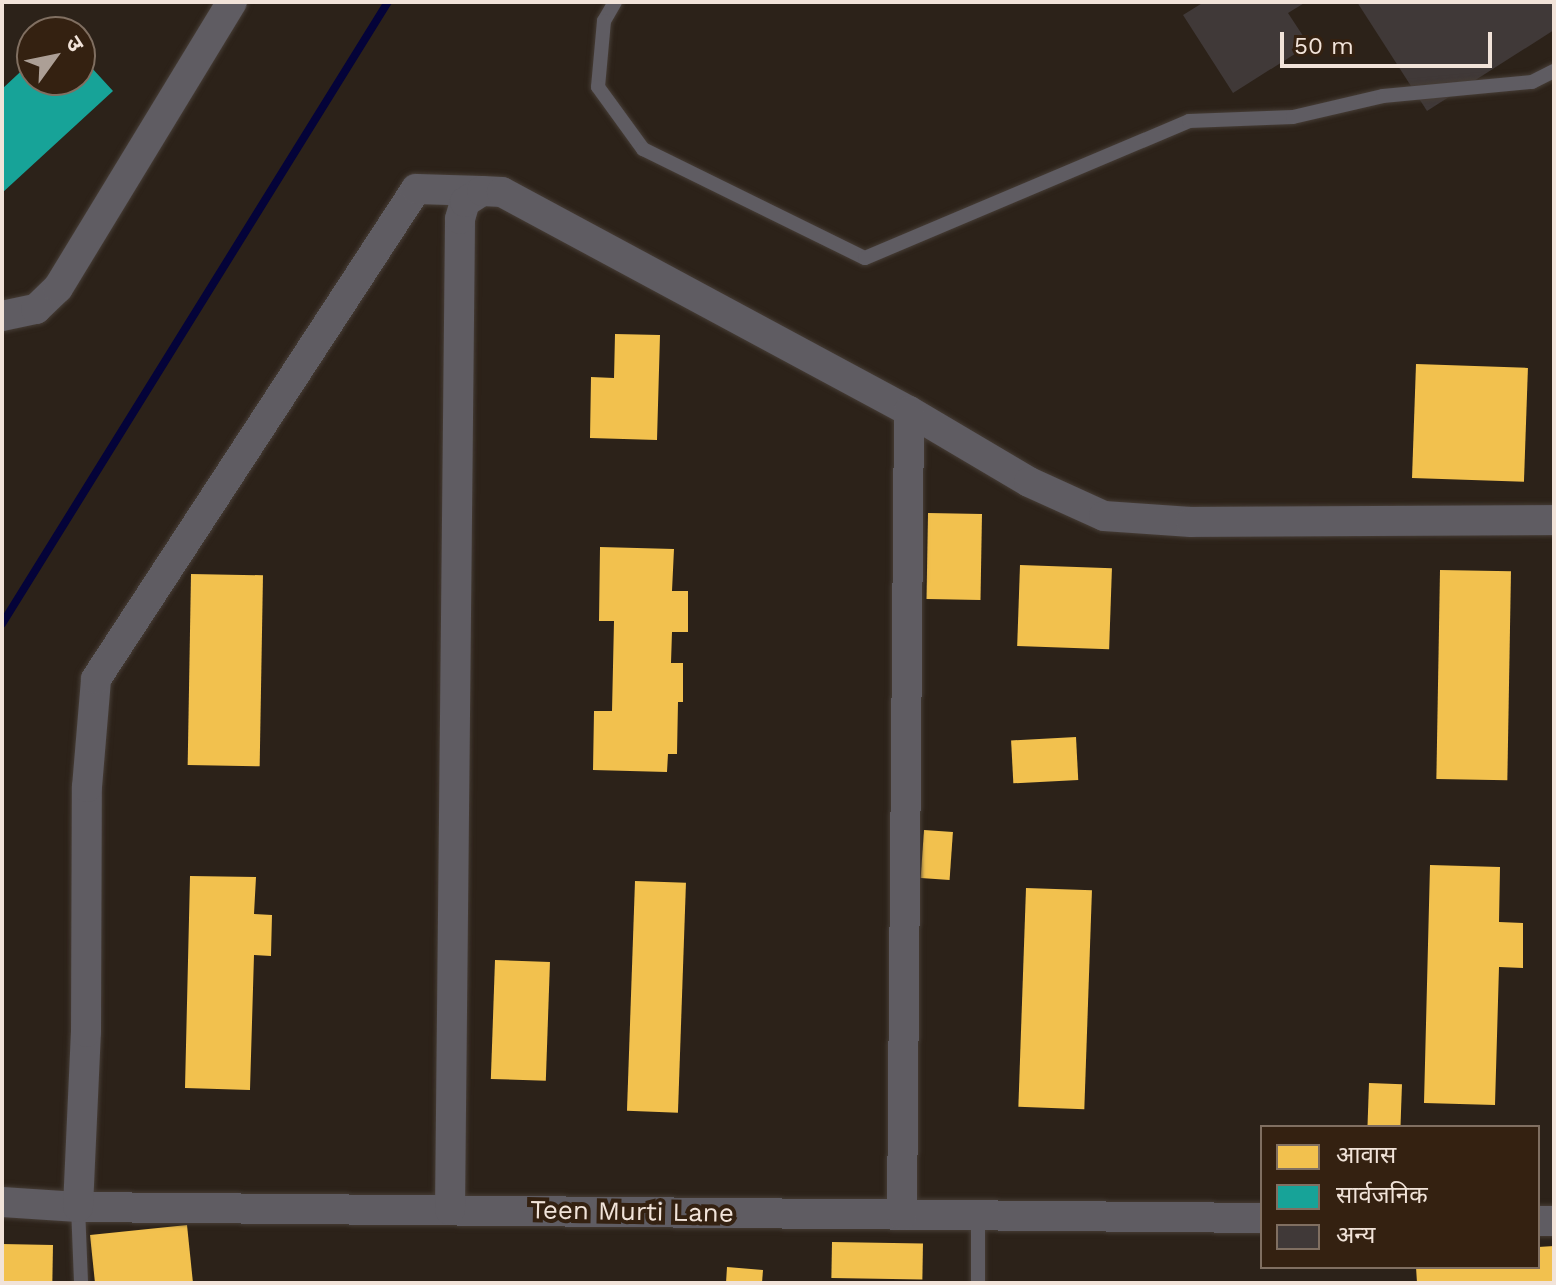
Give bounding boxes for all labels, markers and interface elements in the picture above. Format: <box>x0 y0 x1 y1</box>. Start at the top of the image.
north arrow <box>16 16 96 96</box>
scale bar <box>1284 16 1496 66</box>
text: उ <box>61 32 89 56</box>
text: 50 m <box>1294 32 1354 60</box>
legend <box>1260 1125 1540 1269</box>
text: आवास <box>1336 1141 1396 1169</box>
text: सार्वजनिक <box>1336 1181 1428 1209</box>
street label: Teen Murti Lane <box>530 1195 734 1229</box>
text: अन्य <box>1336 1221 1375 1249</box>

